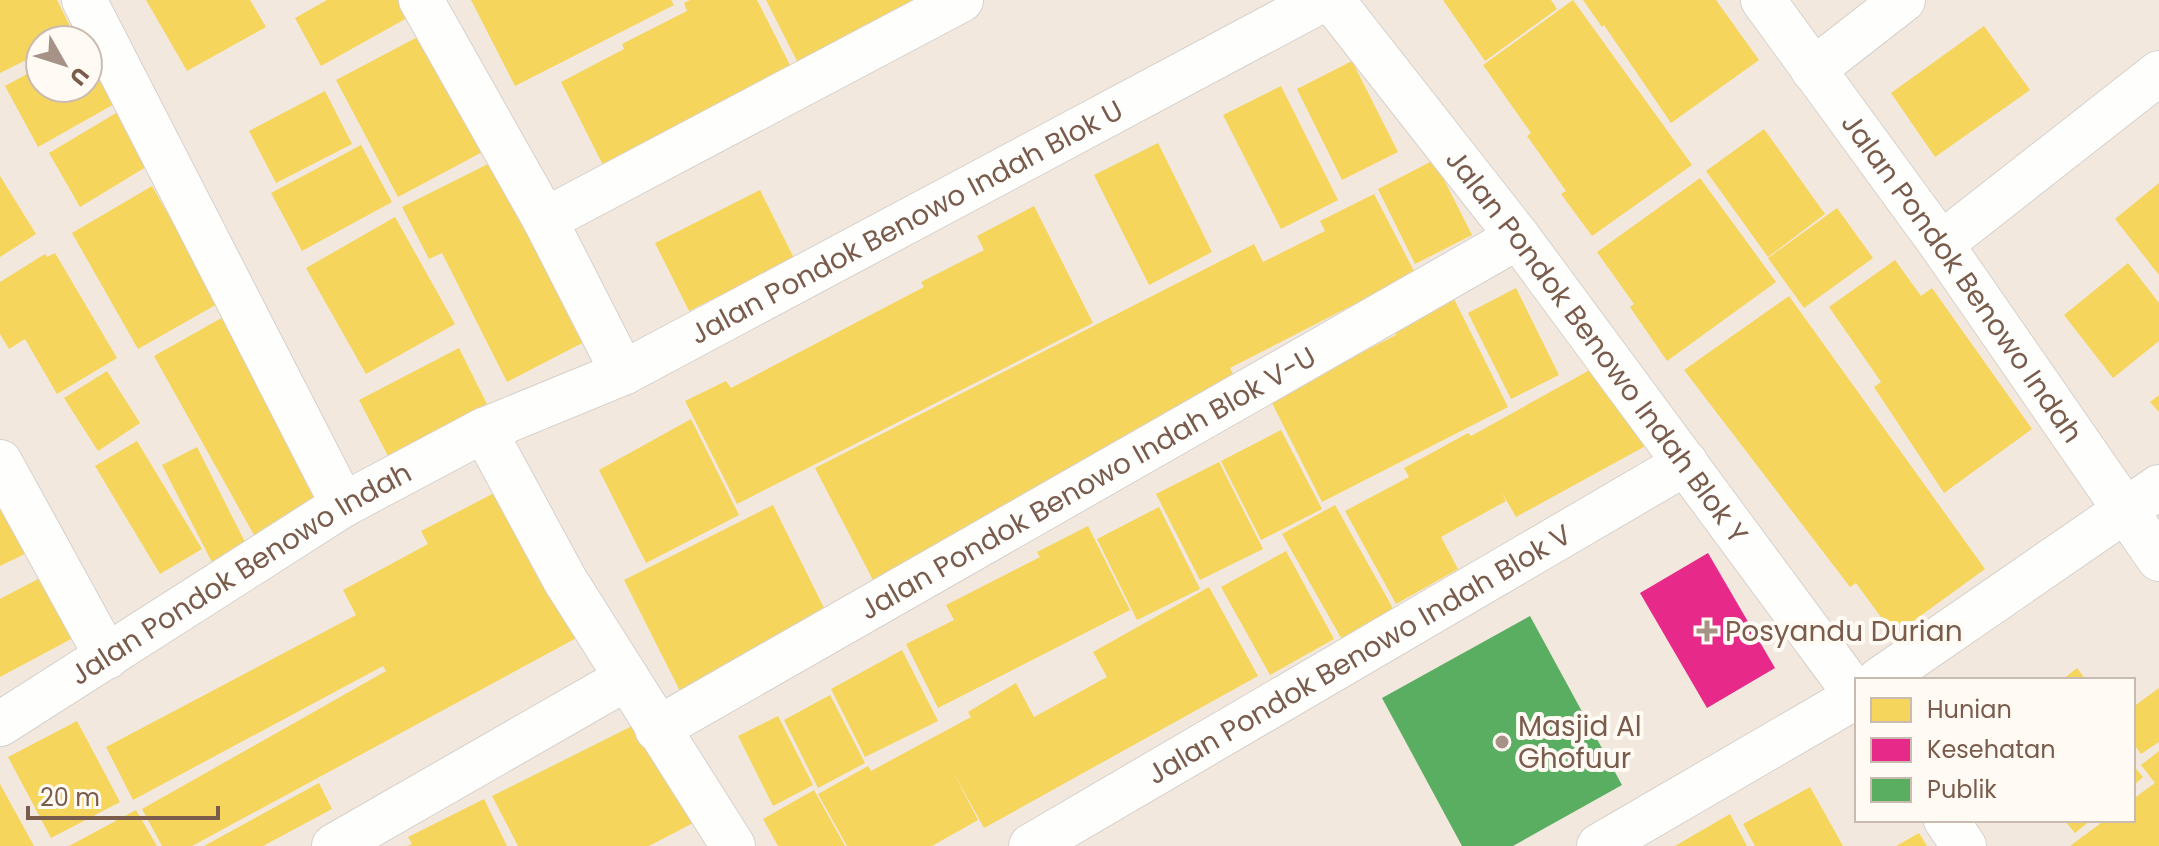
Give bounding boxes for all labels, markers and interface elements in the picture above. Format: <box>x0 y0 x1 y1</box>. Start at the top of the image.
north arrow <box>24 24 104 104</box>
text: U <box>62 60 96 92</box>
street label: Jalan Pondok Benowo Indah Blok U <box>683 91 1130 354</box>
street label: Jalan Pondok Benowo Indah <box>1832 105 2092 451</box>
street label: Jalan Pondok Benowo Indah Blok Y <box>1436 141 1757 551</box>
street label: Jalan Pondok Benowo Indah Blok V-U <box>853 337 1323 629</box>
street label: Jalan Pondok Benowo Indah <box>63 453 418 694</box>
street label: Jalan Pondok Benowo Indah Blok V <box>1140 515 1579 794</box>
place label: Posyandu Durian <box>1725 612 1963 651</box>
marker: Posyandu Durian <box>1696 620 1718 642</box>
legend <box>1855 678 2135 822</box>
text: Hunian <box>1927 693 2012 726</box>
place label: Masjid Al Ghofuur <box>1518 707 1642 778</box>
marker: Masjid Al Ghofuur <box>1493 733 1511 751</box>
text: Kesehatan <box>1927 733 2056 766</box>
scale bar <box>28 770 218 820</box>
text: Publik <box>1927 773 1997 806</box>
text: 20 m <box>40 781 100 814</box>

